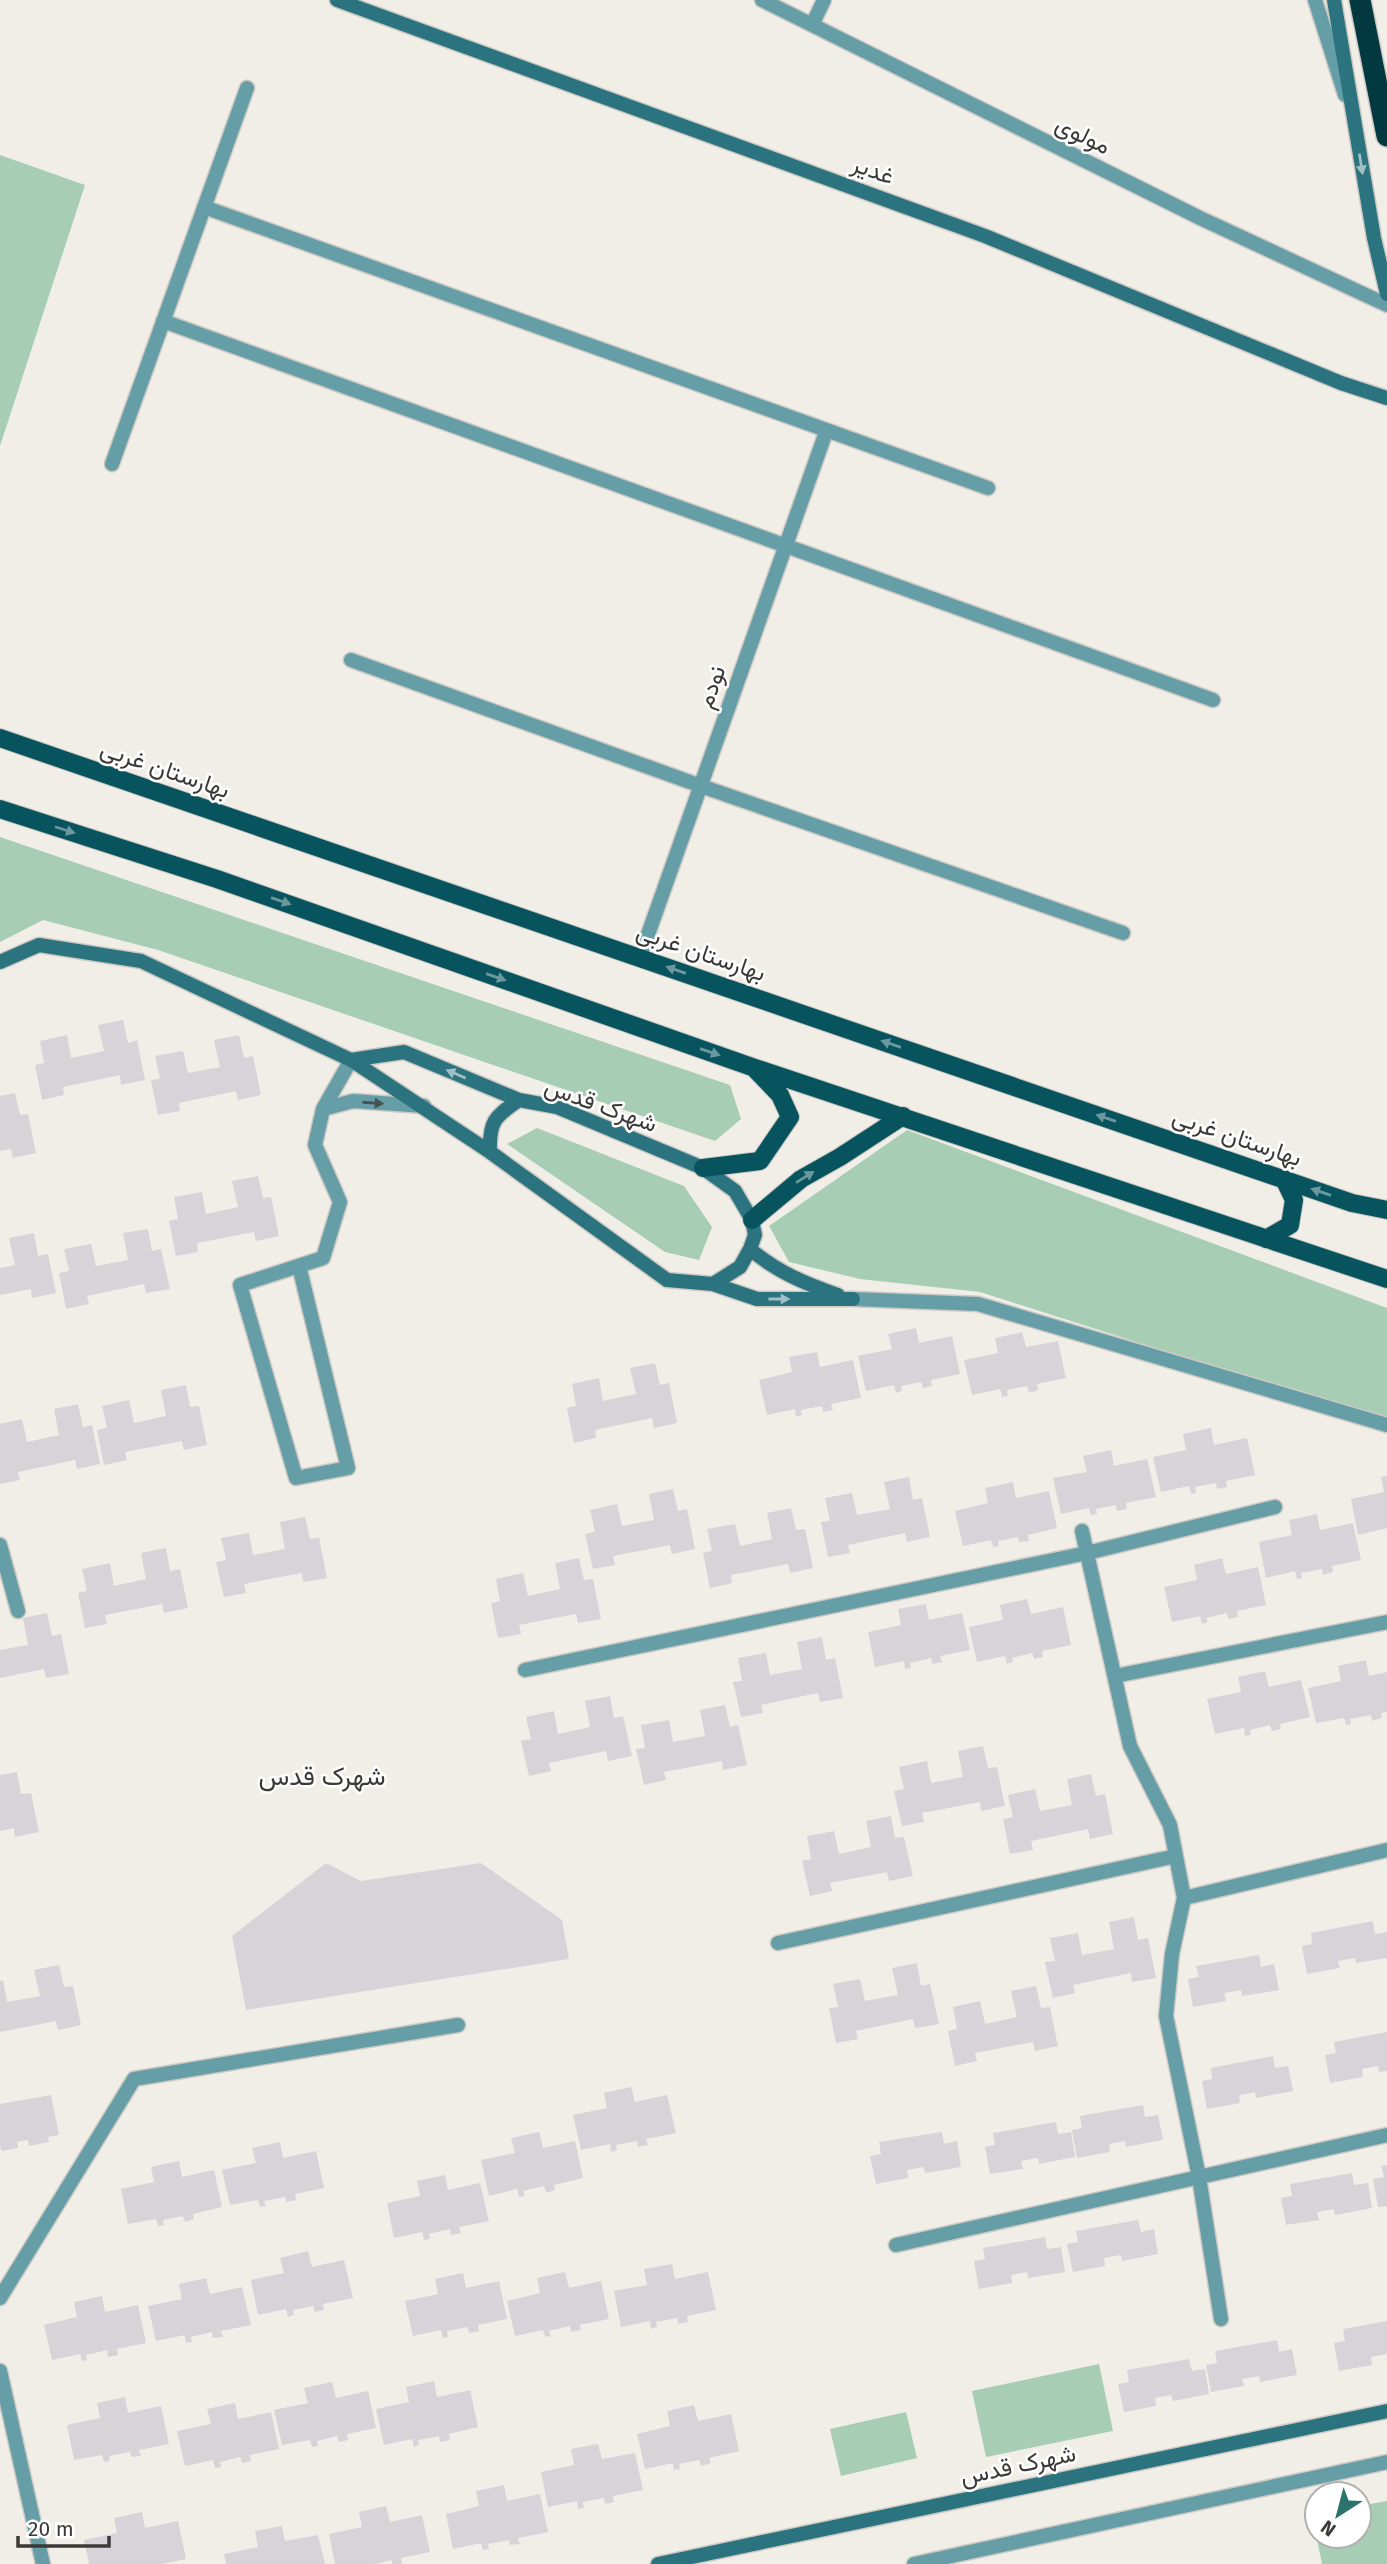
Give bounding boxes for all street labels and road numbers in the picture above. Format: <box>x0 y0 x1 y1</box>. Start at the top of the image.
street label: مولوی <box>1050 110 1115 161</box>
street label: غدیر <box>847 149 898 191</box>
street label: نودم <box>691 662 733 713</box>
street label: بهارستان غربی <box>96 734 233 805</box>
street label: بهارستان غربی <box>632 917 769 988</box>
street label: شهرک قدس <box>541 1072 661 1139</box>
street label: بهارستان غربی <box>1168 1102 1305 1173</box>
street label: شهرک قدس <box>958 2439 1079 2492</box>

